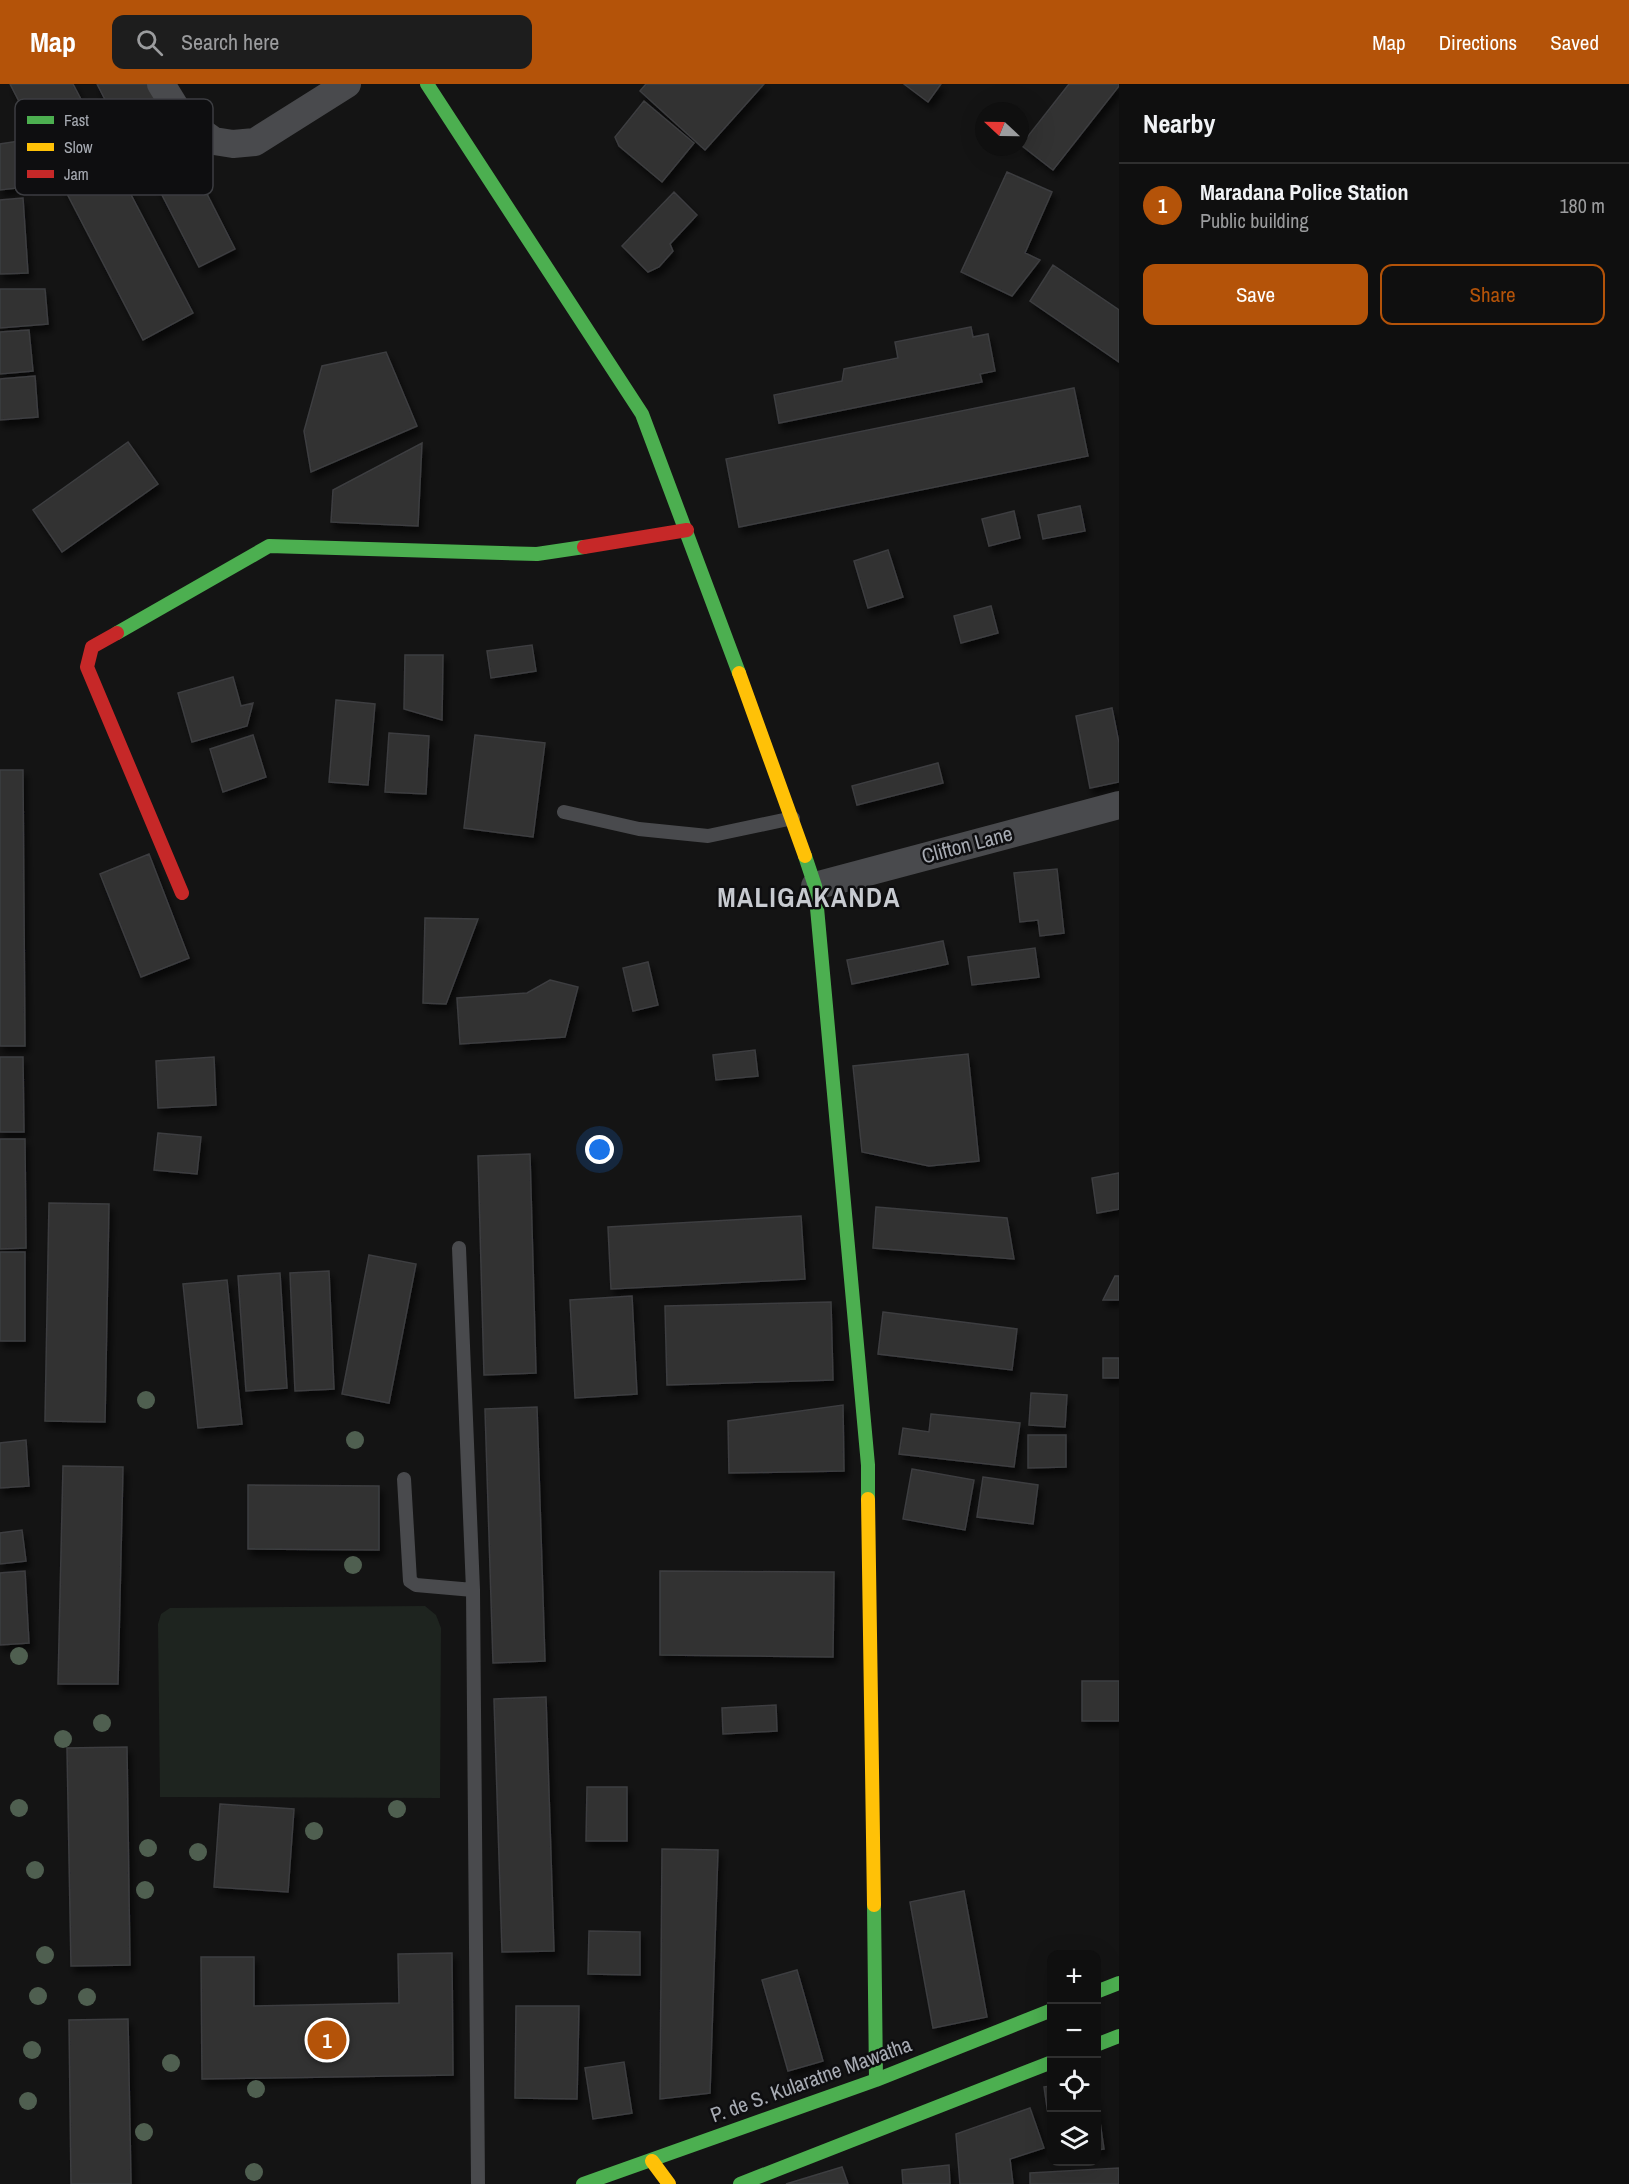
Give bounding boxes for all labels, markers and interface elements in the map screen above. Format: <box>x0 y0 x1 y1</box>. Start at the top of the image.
search box <box>112 15 532 69</box>
text: Map <box>30 23 76 61</box>
icon: search <box>133 26 166 59</box>
text: Search here <box>181 27 279 57</box>
text: Map <box>1372 28 1406 57</box>
text: Directions <box>1439 28 1517 57</box>
text: Saved <box>1550 28 1599 57</box>
legend <box>15 99 213 195</box>
north arrow <box>975 102 1029 156</box>
text: Nearby <box>1143 106 1215 141</box>
text: Fast <box>64 109 89 131</box>
text: Slow <box>64 136 93 158</box>
text: Jam <box>64 163 89 185</box>
text: Maradana Police Station <box>1200 177 1409 207</box>
text: 1 <box>1158 192 1167 219</box>
text: 180 m <box>1559 192 1605 219</box>
text: Public building <box>1200 207 1309 234</box>
button: Save <box>1143 264 1368 325</box>
button: Share <box>1380 264 1605 325</box>
street label: Clifton Lane <box>918 818 1015 871</box>
district label: MALIGAKANDA <box>717 879 901 915</box>
your location <box>585 1135 614 1164</box>
map controls <box>1047 1950 1101 2166</box>
button: + <box>1047 1950 1101 2004</box>
button: − <box>1047 2004 1101 2058</box>
pin: 1 <box>308 2018 346 2062</box>
street label: P. de S. Kularatne Mawatha <box>706 2029 916 2129</box>
button: locate <box>1047 2058 1101 2112</box>
button: layers <box>1047 2112 1101 2166</box>

